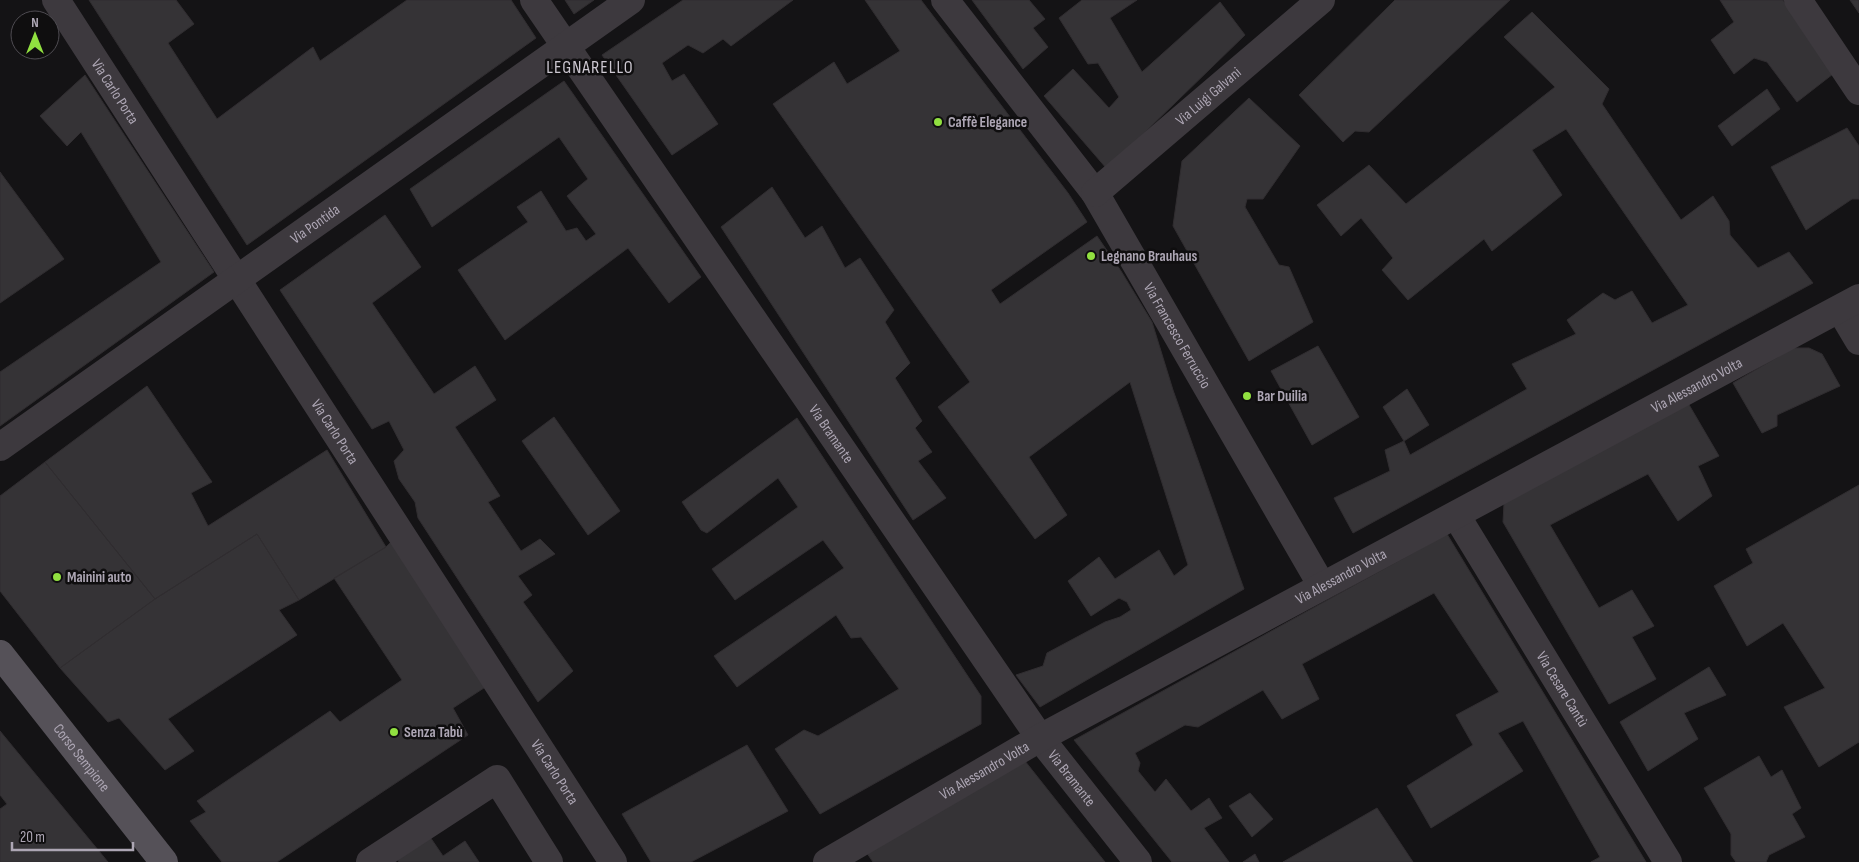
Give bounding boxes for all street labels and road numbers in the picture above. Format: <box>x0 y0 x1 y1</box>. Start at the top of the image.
street label: Via Carlo Porta <box>87 56 143 128</box>
street label: Via Luigi Galvani <box>1172 63 1245 130</box>
street label: Via Pontida <box>287 200 344 248</box>
street label: Via Francesco Ferruccio <box>1139 279 1215 392</box>
street label: Via Alessandro Volta <box>1648 353 1746 418</box>
street label: Via Carlo Porta <box>307 396 363 468</box>
street label: Via Bramante <box>804 401 858 467</box>
street label: Via Alessandro Volta <box>1292 545 1390 609</box>
street label: Via Cesare Cantù <box>1532 648 1592 730</box>
street label: Corso Sempione <box>49 720 114 796</box>
street label: Via Carlo Porta <box>526 736 582 808</box>
street label: Via Alessandro Volta <box>936 737 1033 804</box>
street label: Via Bramante <box>1043 746 1099 811</box>

